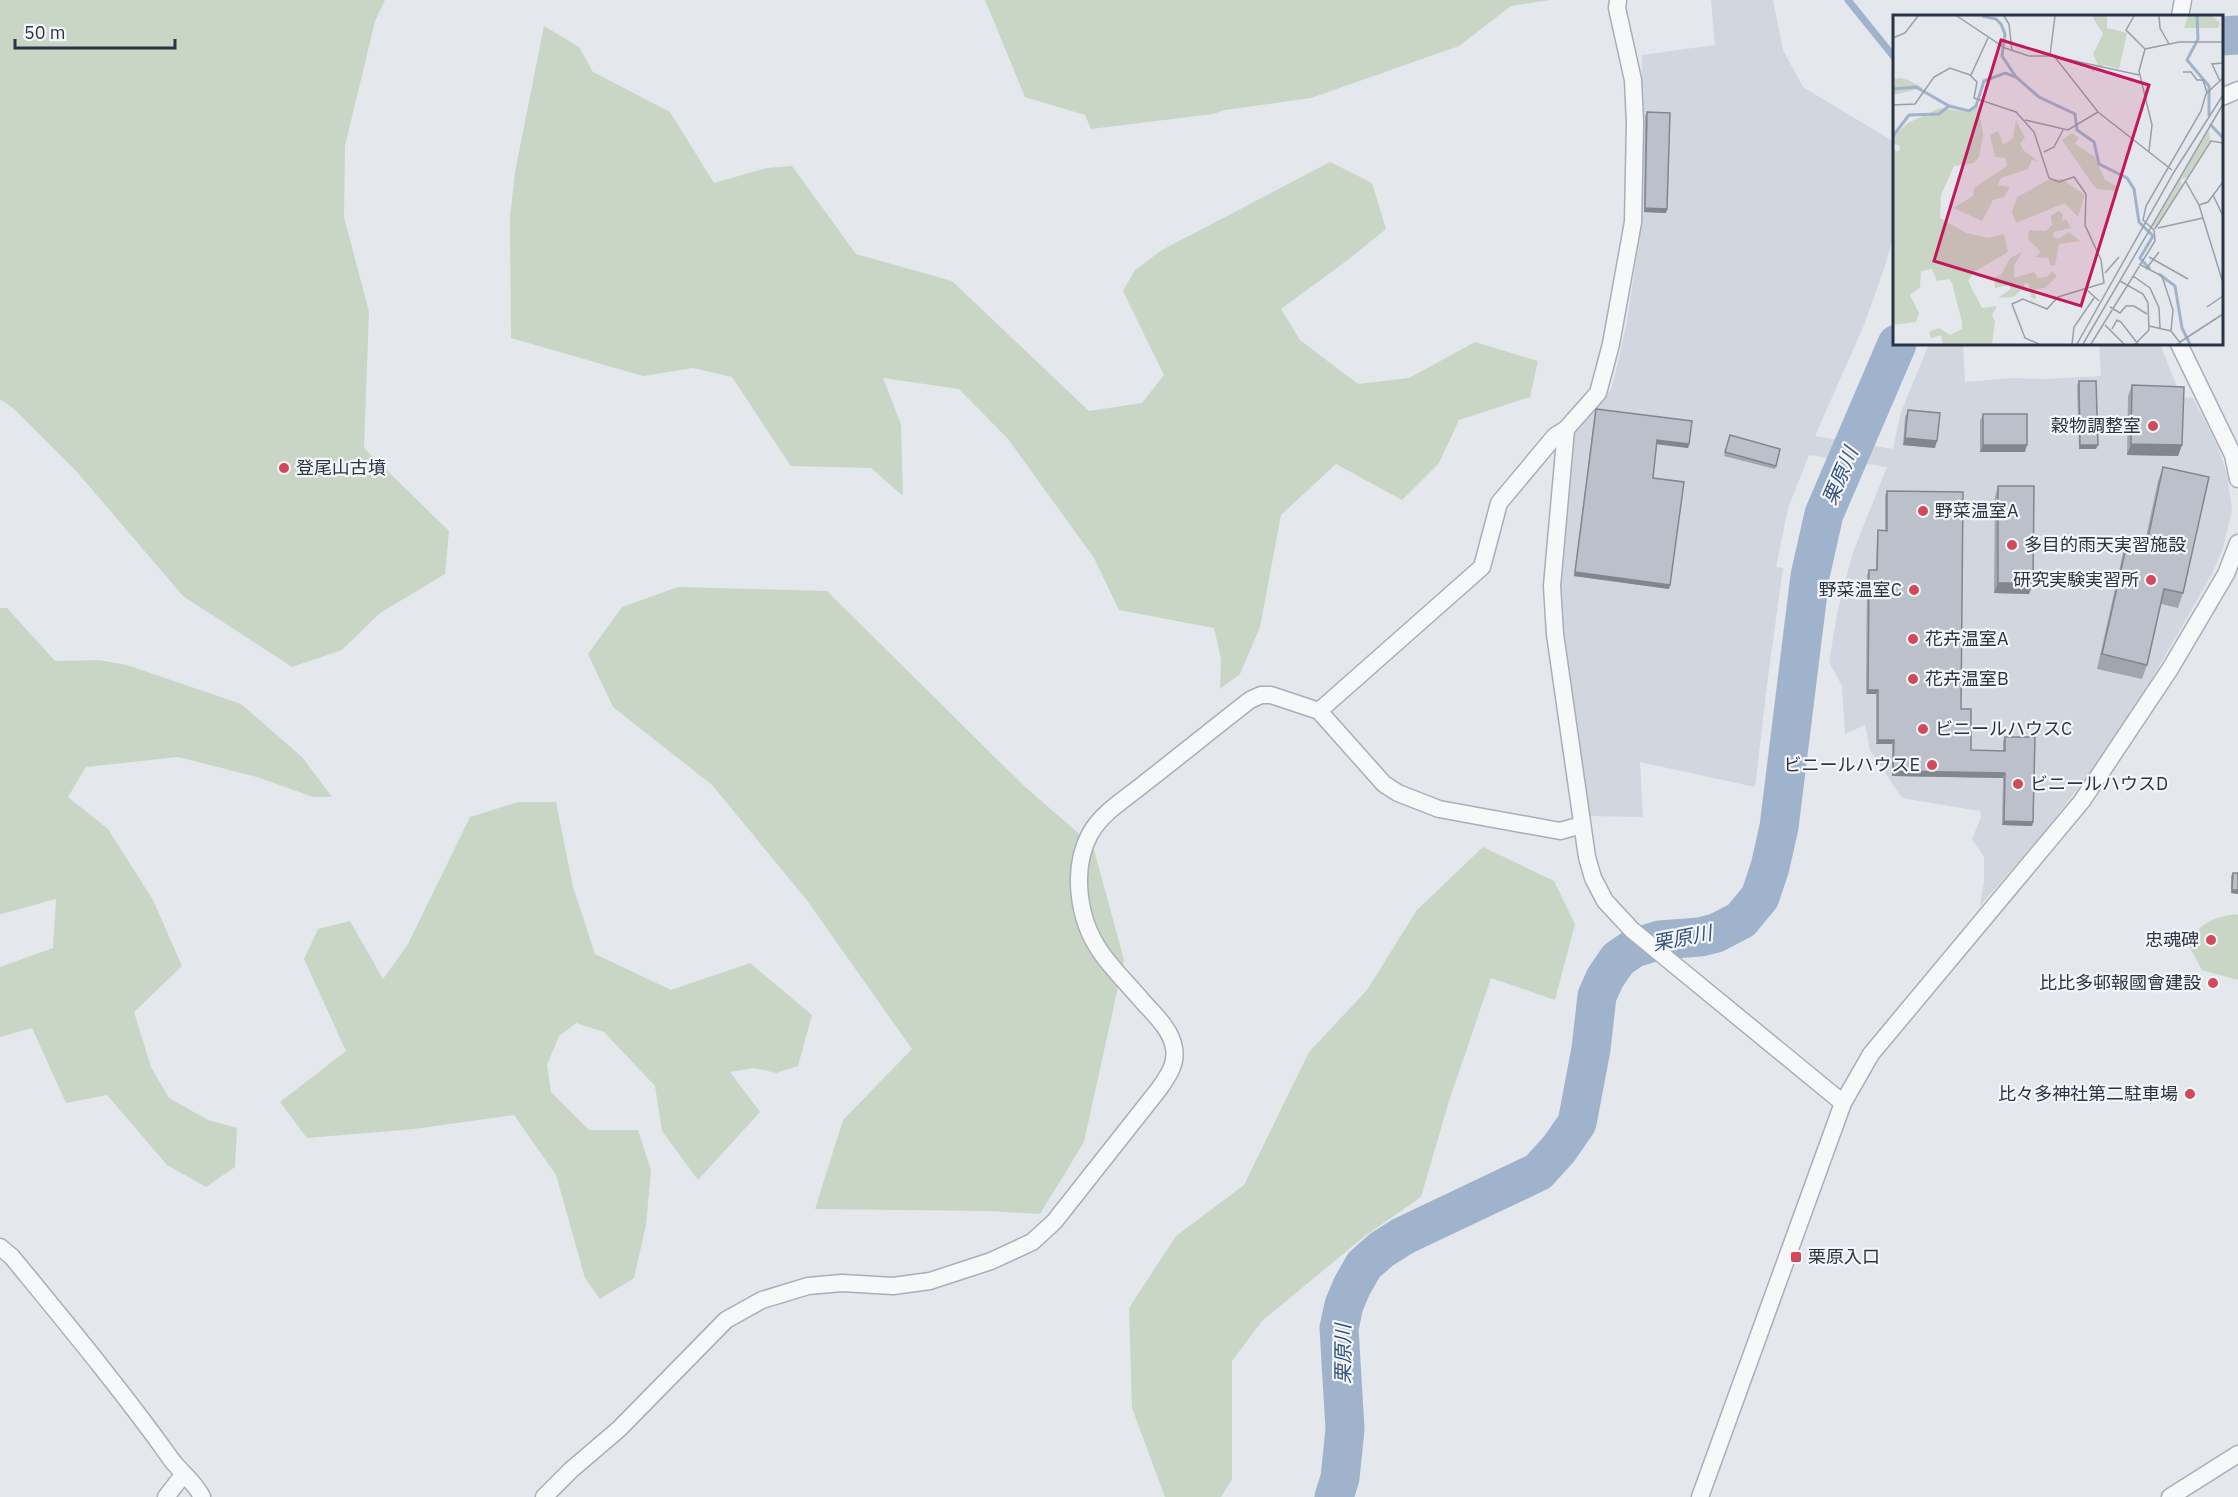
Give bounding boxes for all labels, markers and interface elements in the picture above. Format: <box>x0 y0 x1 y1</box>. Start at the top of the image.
scale bar <box>15 12 176 50</box>
inset map <box>1893 15 2223 345</box>
text: 50 m <box>24 21 66 44</box>
place label: 穀物調整室 <box>2051 414 2141 437</box>
marker: 穀物調整室 <box>2146 419 2160 433</box>
water label: 栗原川 <box>1815 441 1864 509</box>
place label: 登尾山古墳 <box>296 456 386 479</box>
marker: 登尾山古墳 <box>277 461 291 475</box>
place label: 野菜温室A <box>1935 499 2019 522</box>
marker: 野菜温室A <box>1916 504 1930 518</box>
place label: 多目的雨天実習施設 <box>2024 533 2186 556</box>
marker: 多目的雨天実習施設 <box>2005 538 2019 552</box>
place label: 研究実験実習所 <box>2013 568 2139 591</box>
marker: 研究実験実習所 <box>2144 573 2158 587</box>
place label: 野菜温室C <box>1819 578 1902 601</box>
marker: 野菜温室C <box>1907 583 1921 597</box>
place label: 花卉温室A <box>1925 627 2009 650</box>
marker: 花卉温室A <box>1906 632 1920 646</box>
place label: 花卉温室B <box>1925 667 2009 690</box>
marker: 花卉温室B <box>1906 672 1920 686</box>
place label: ビニールハウスC <box>1935 717 2072 740</box>
marker: ビニールハウスC <box>1916 722 1930 736</box>
place label: ビニールハウスE <box>1784 753 1920 776</box>
marker: ビニールハウスE <box>1925 758 1939 772</box>
place label: ビニールハウスD <box>2030 772 2168 795</box>
marker: ビニールハウスD <box>2011 777 2025 791</box>
water label: 栗原川 <box>1650 918 1716 956</box>
place label: 忠魂碑 <box>2145 928 2199 951</box>
marker: 忠魂碑 <box>2204 933 2218 947</box>
place label: 比比多邨報國會建設 <box>2039 971 2201 994</box>
marker: 比比多邨報國會建設 <box>2206 976 2220 990</box>
place label: 比々多神社第二駐車場 <box>1998 1082 2178 1105</box>
marker: 比々多神社第二駐車場 <box>2183 1087 2197 1101</box>
place label: 栗原入口 <box>1808 1245 1880 1268</box>
marker: 栗原入口 <box>1789 1250 1803 1264</box>
water label: 栗原川 <box>1329 1322 1356 1384</box>

